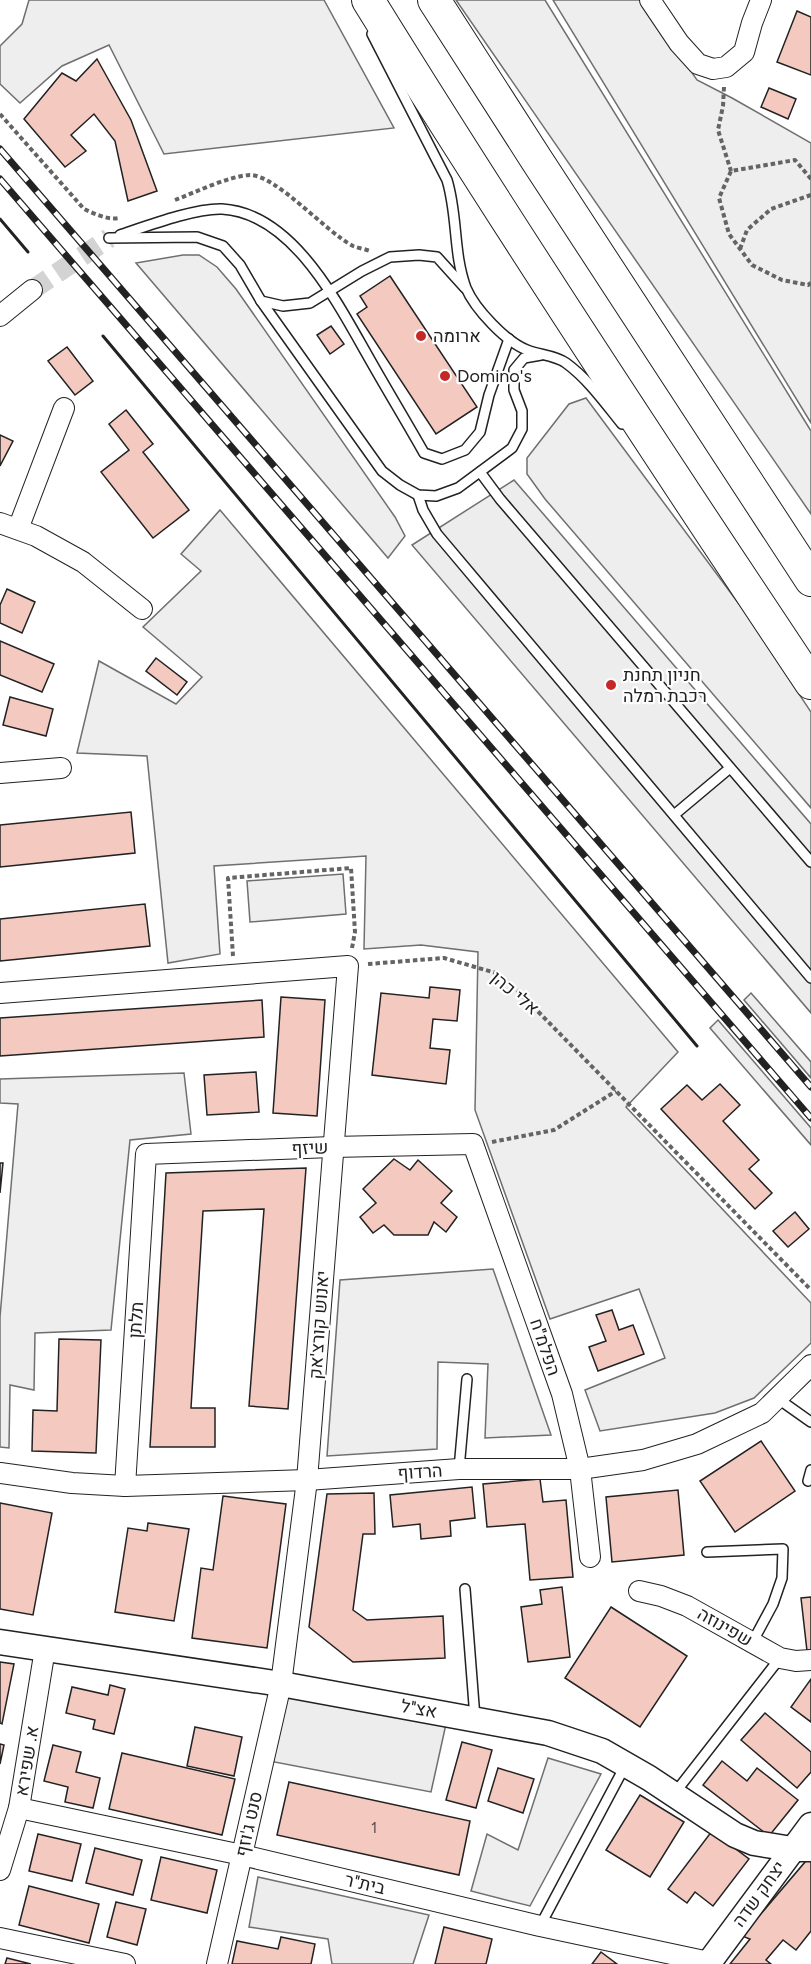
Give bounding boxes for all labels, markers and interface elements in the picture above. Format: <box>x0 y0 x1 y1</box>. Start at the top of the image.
place label: ארומה <box>433 325 481 347</box>
marker: ארומה <box>414 329 428 343</box>
place label: Domino's <box>457 365 532 387</box>
marker: Domino's <box>438 369 452 383</box>
place label: חניון תחנת רכבת רמלה <box>623 664 707 707</box>
marker: חניון תחנת רכבת רמלה <box>604 678 618 692</box>
street label: אלי כהן <box>486 967 544 1019</box>
street label: שיזף <box>291 1136 329 1160</box>
street label: יאנוש קורצ'אק <box>304 1270 334 1380</box>
street label: תלתן <box>124 1301 148 1339</box>
street label: הפלמ"ח <box>525 1315 565 1379</box>
street label: הרדוף <box>397 1459 443 1485</box>
street label: שפינוזה <box>694 1603 756 1651</box>
street label: אצ"ל <box>399 1695 439 1723</box>
street label: א. שפירא <box>11 1724 43 1798</box>
street label: סנט ג'וזף <box>231 1789 267 1859</box>
house number: 1 <box>371 1819 377 1837</box>
street label: יצחק שדה <box>728 1857 790 1931</box>
street label: בית"ר <box>343 1869 388 1899</box>

